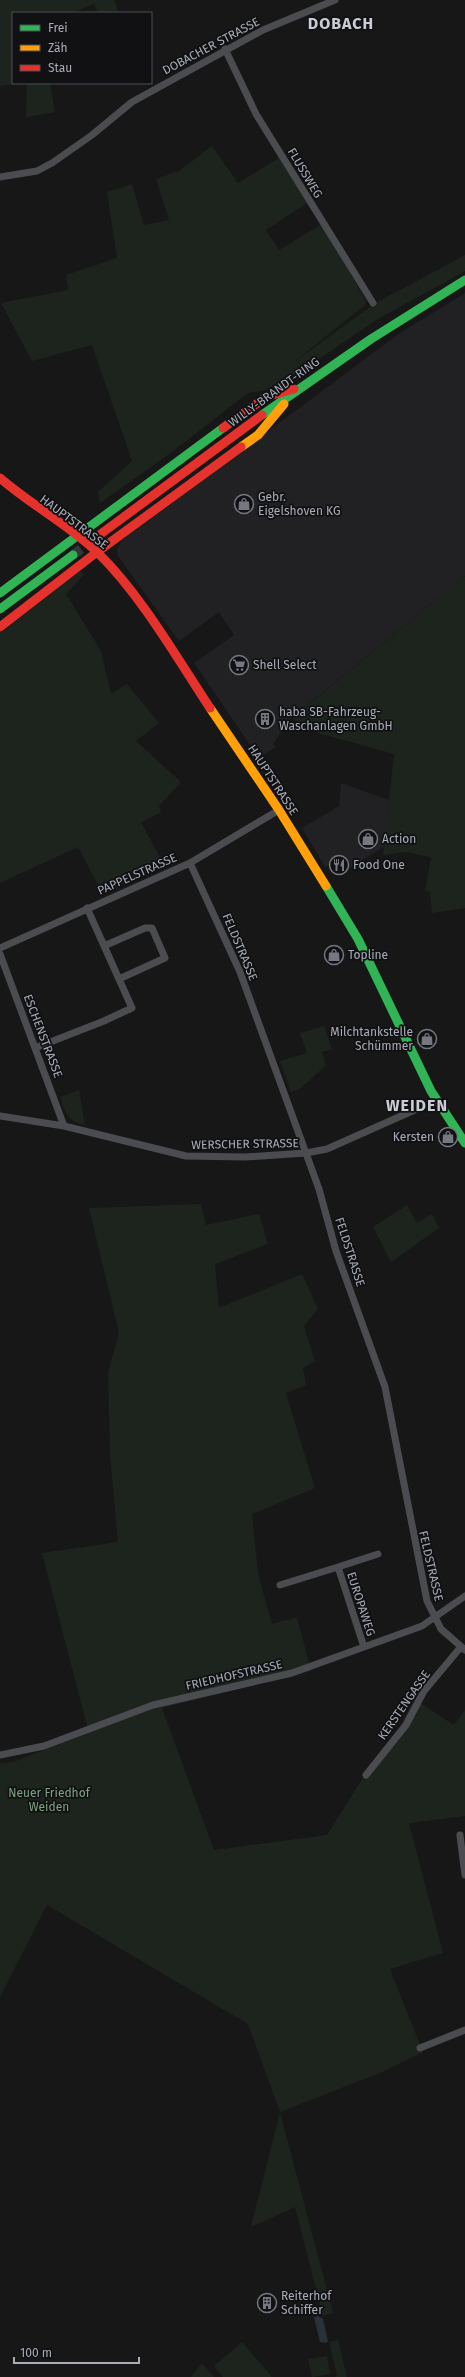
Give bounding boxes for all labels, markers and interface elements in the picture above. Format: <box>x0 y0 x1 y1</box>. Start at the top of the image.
legend <box>12 12 152 84</box>
district label: DOBACH <box>308 14 374 33</box>
street label: DOBACHER STRASSE <box>160 15 262 77</box>
text: Frei <box>48 21 68 35</box>
text: Zäh <box>48 41 68 55</box>
text: Stau <box>48 61 72 75</box>
street label: FLUSSWEG <box>285 145 325 201</box>
street label: WILLY-BRANDT-RING <box>226 354 322 430</box>
place label: Gebr. Eigelshoven KG <box>258 490 341 518</box>
street label: HAUPTSTRASSE <box>37 492 111 552</box>
shop icon: Gebr. Eigelshoven KG <box>233 493 255 515</box>
supermarket icon: Shell Select <box>228 654 250 676</box>
place label: Shell Select <box>253 658 317 672</box>
place label: haba SB-Fahrzeug- Waschanlagen GmbH <box>279 705 393 733</box>
building icon: haba SB-Fahrzeug- Waschanlagen GmbH <box>254 708 276 730</box>
street label: HAUPTSTRASSE <box>245 742 301 818</box>
shop icon: Action <box>357 828 379 850</box>
place label: Action <box>382 832 416 846</box>
street label: PAPPELSTRASSE <box>95 850 179 898</box>
restaurant icon: Food One <box>328 854 350 876</box>
place label: Food One <box>353 858 405 872</box>
street label: FELDSTRASSE <box>219 911 261 983</box>
shop icon: Topline <box>323 944 345 966</box>
place label: Topline <box>348 948 388 962</box>
street label: ESCHENSTRASSE <box>21 992 65 1080</box>
place label: Milchtankstelle Schümmer <box>330 1025 413 1053</box>
shop icon: Milchtankstelle Schümmer <box>416 1028 438 1050</box>
district label: WEIDEN <box>386 1096 448 1115</box>
shop icon: Kersten <box>437 1126 459 1148</box>
place label: Kersten <box>393 1130 434 1144</box>
street label: WERSCHER STRASSE <box>191 1136 299 1152</box>
street label: FELDSTRASSE <box>332 1216 368 1288</box>
street label: FELDSTRASSE <box>416 1529 446 1603</box>
street label: EUROPAWEG <box>344 1570 378 1638</box>
street label: FRIEDHOFSTRASSE <box>184 1657 284 1693</box>
street label: KERSTENGASSE <box>375 1668 433 1742</box>
park label: Neuer Friedhof Weiden <box>8 1786 91 1814</box>
place label: Reiterhof Schiffer <box>281 2289 332 2317</box>
building icon: Reiterhof Schiffer <box>256 2292 278 2314</box>
scale bar <box>14 2339 139 2365</box>
text: 100 m <box>20 2346 52 2360</box>

